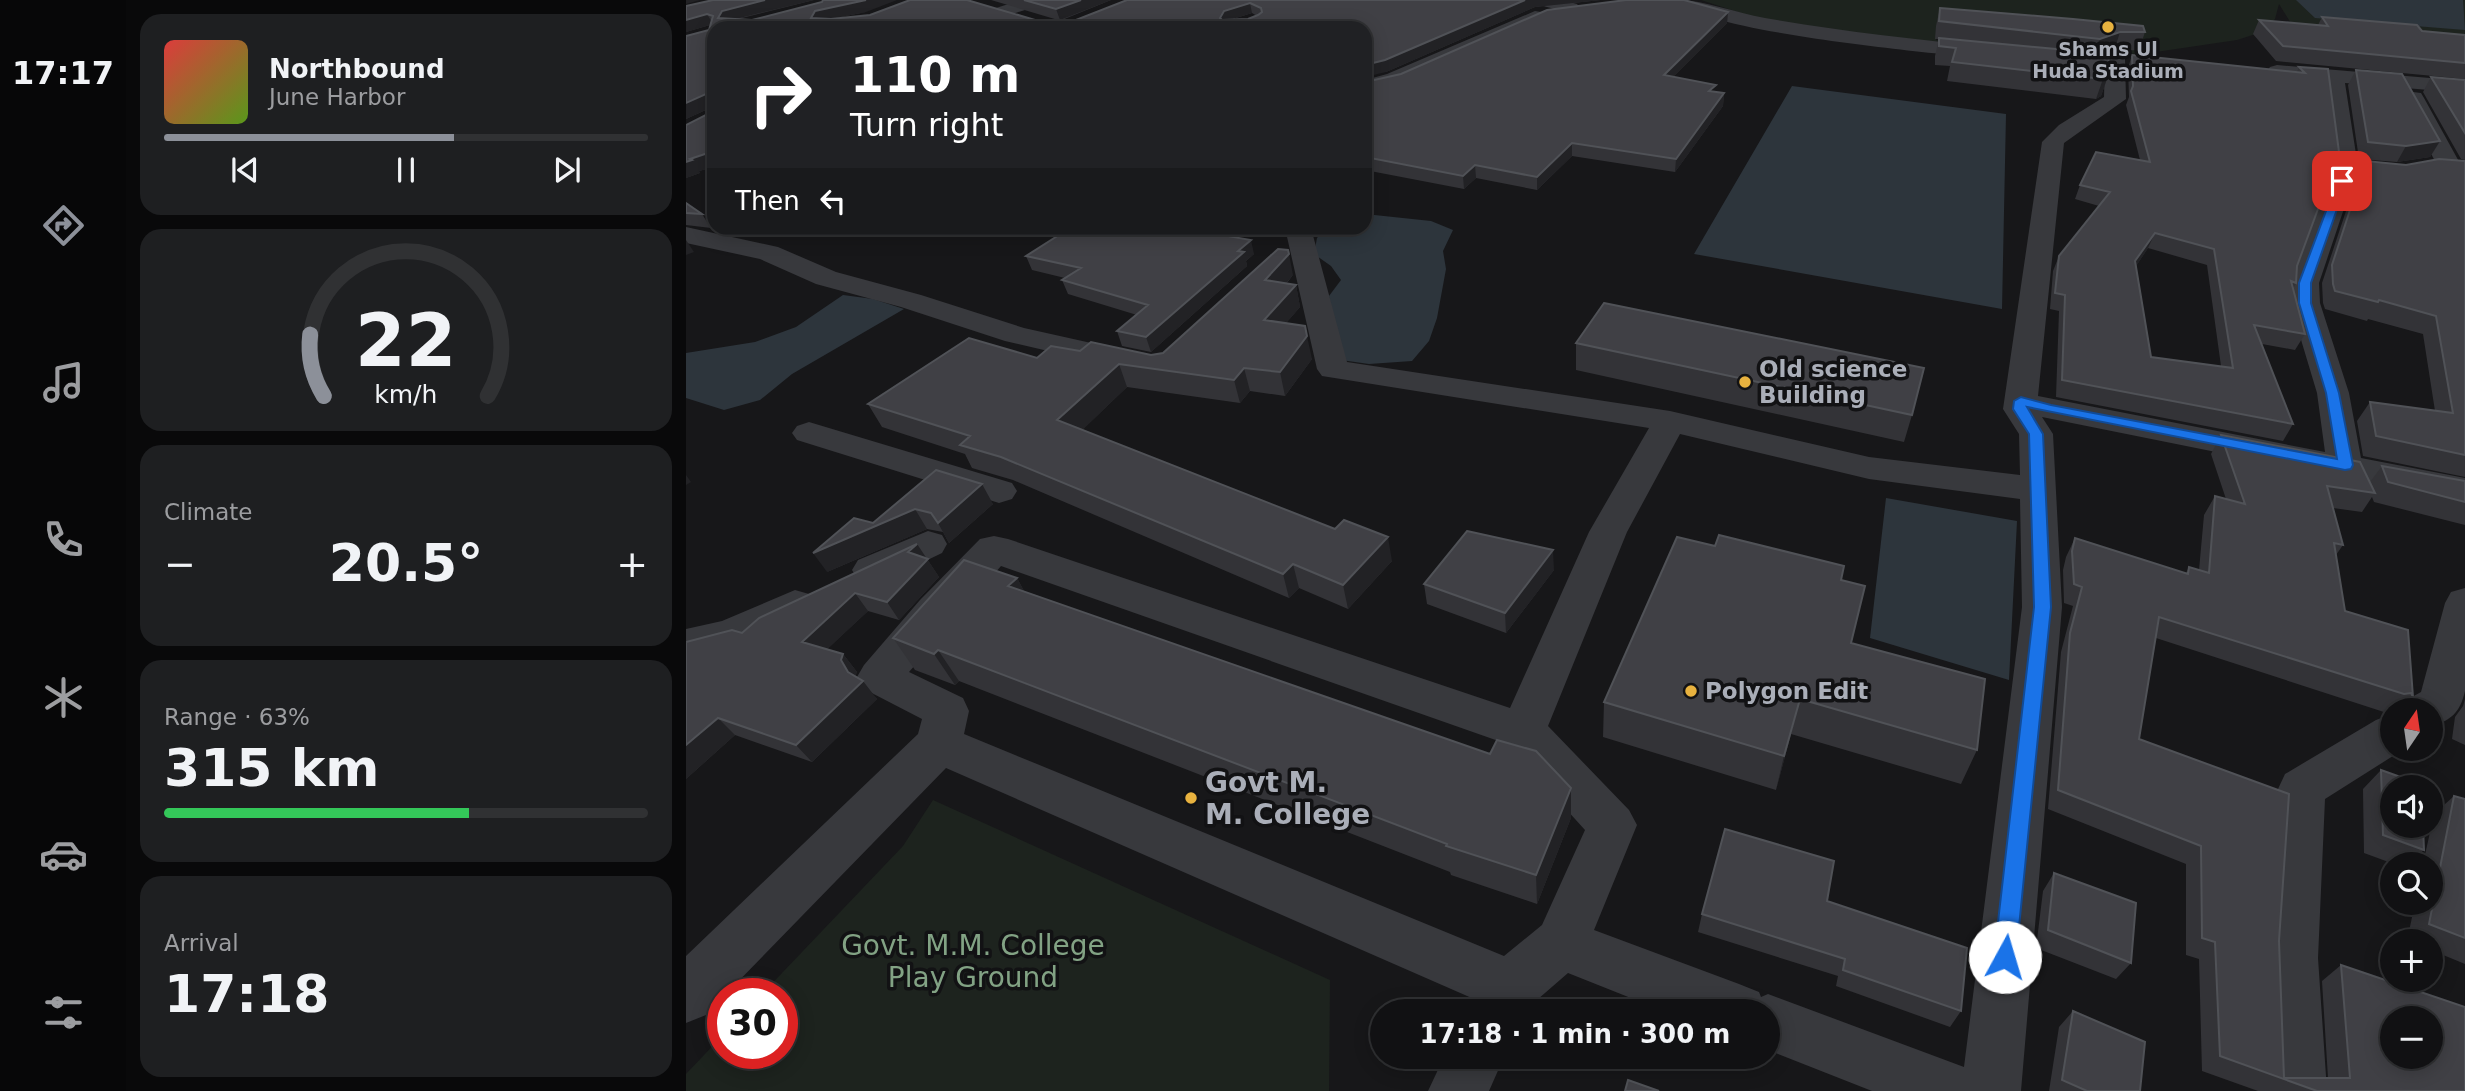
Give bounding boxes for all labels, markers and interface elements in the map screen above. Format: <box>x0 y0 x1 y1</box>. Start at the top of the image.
marker: Shams Ul Huda Stadium <box>2100 19 2116 35</box>
place label: Shams Ul Huda Stadium <box>2032 38 2184 82</box>
text: 110 m <box>850 47 1020 104</box>
icon: right <box>735 49 826 140</box>
text: 17:17 <box>12 54 114 92</box>
text: Northbound <box>269 54 445 84</box>
text: June Harbor <box>269 84 405 110</box>
text: Turn right <box>850 106 1003 144</box>
icon: previous <box>226 151 264 189</box>
icon: pause <box>387 151 425 189</box>
icon: next <box>548 151 586 189</box>
pin <box>2312 151 2372 211</box>
icon: arrive <box>2323 162 2361 200</box>
icon: left <box>814 182 852 220</box>
text: Then <box>735 186 800 216</box>
icon: directions <box>39 201 88 250</box>
text: 22 <box>355 299 457 384</box>
place label: Old science Building <box>1759 356 1907 408</box>
icon: music <box>39 358 88 407</box>
marker: Old science Building <box>1737 374 1753 390</box>
text: km/h <box>374 380 438 409</box>
text: Climate <box>164 499 253 525</box>
icon: phone <box>39 515 88 564</box>
text: 20.5° <box>329 533 483 593</box>
text: − <box>164 542 196 586</box>
text: + <box>616 542 648 586</box>
icon: climate <box>39 673 88 722</box>
place label: Polygon Edit <box>1705 678 1868 704</box>
marker: Polygon Edit <box>1683 683 1699 699</box>
north arrow <box>2380 698 2443 761</box>
map controls <box>2380 698 2443 1069</box>
text: Range · 63% <box>164 704 310 730</box>
text: 315 km <box>164 738 379 798</box>
place label: Govt M. M. College <box>1205 766 1370 831</box>
button: sound <box>2380 775 2443 838</box>
marker: Govt M. M. College <box>1183 790 1199 806</box>
icon: car <box>39 830 88 879</box>
button: search <box>2380 852 2443 915</box>
position arrow <box>1968 920 2042 994</box>
park label: Govt. M.M. College Play Ground <box>841 929 1105 994</box>
button: + <box>2380 929 2443 992</box>
text: Arrival <box>164 930 239 956</box>
text: 17:18 <box>164 964 330 1024</box>
speed limit sign: 30 <box>707 978 798 1069</box>
icon: filters <box>39 988 88 1037</box>
button: − <box>2380 1006 2443 1069</box>
text: 17:18 · 1 min · 300 m <box>1420 1019 1730 1049</box>

